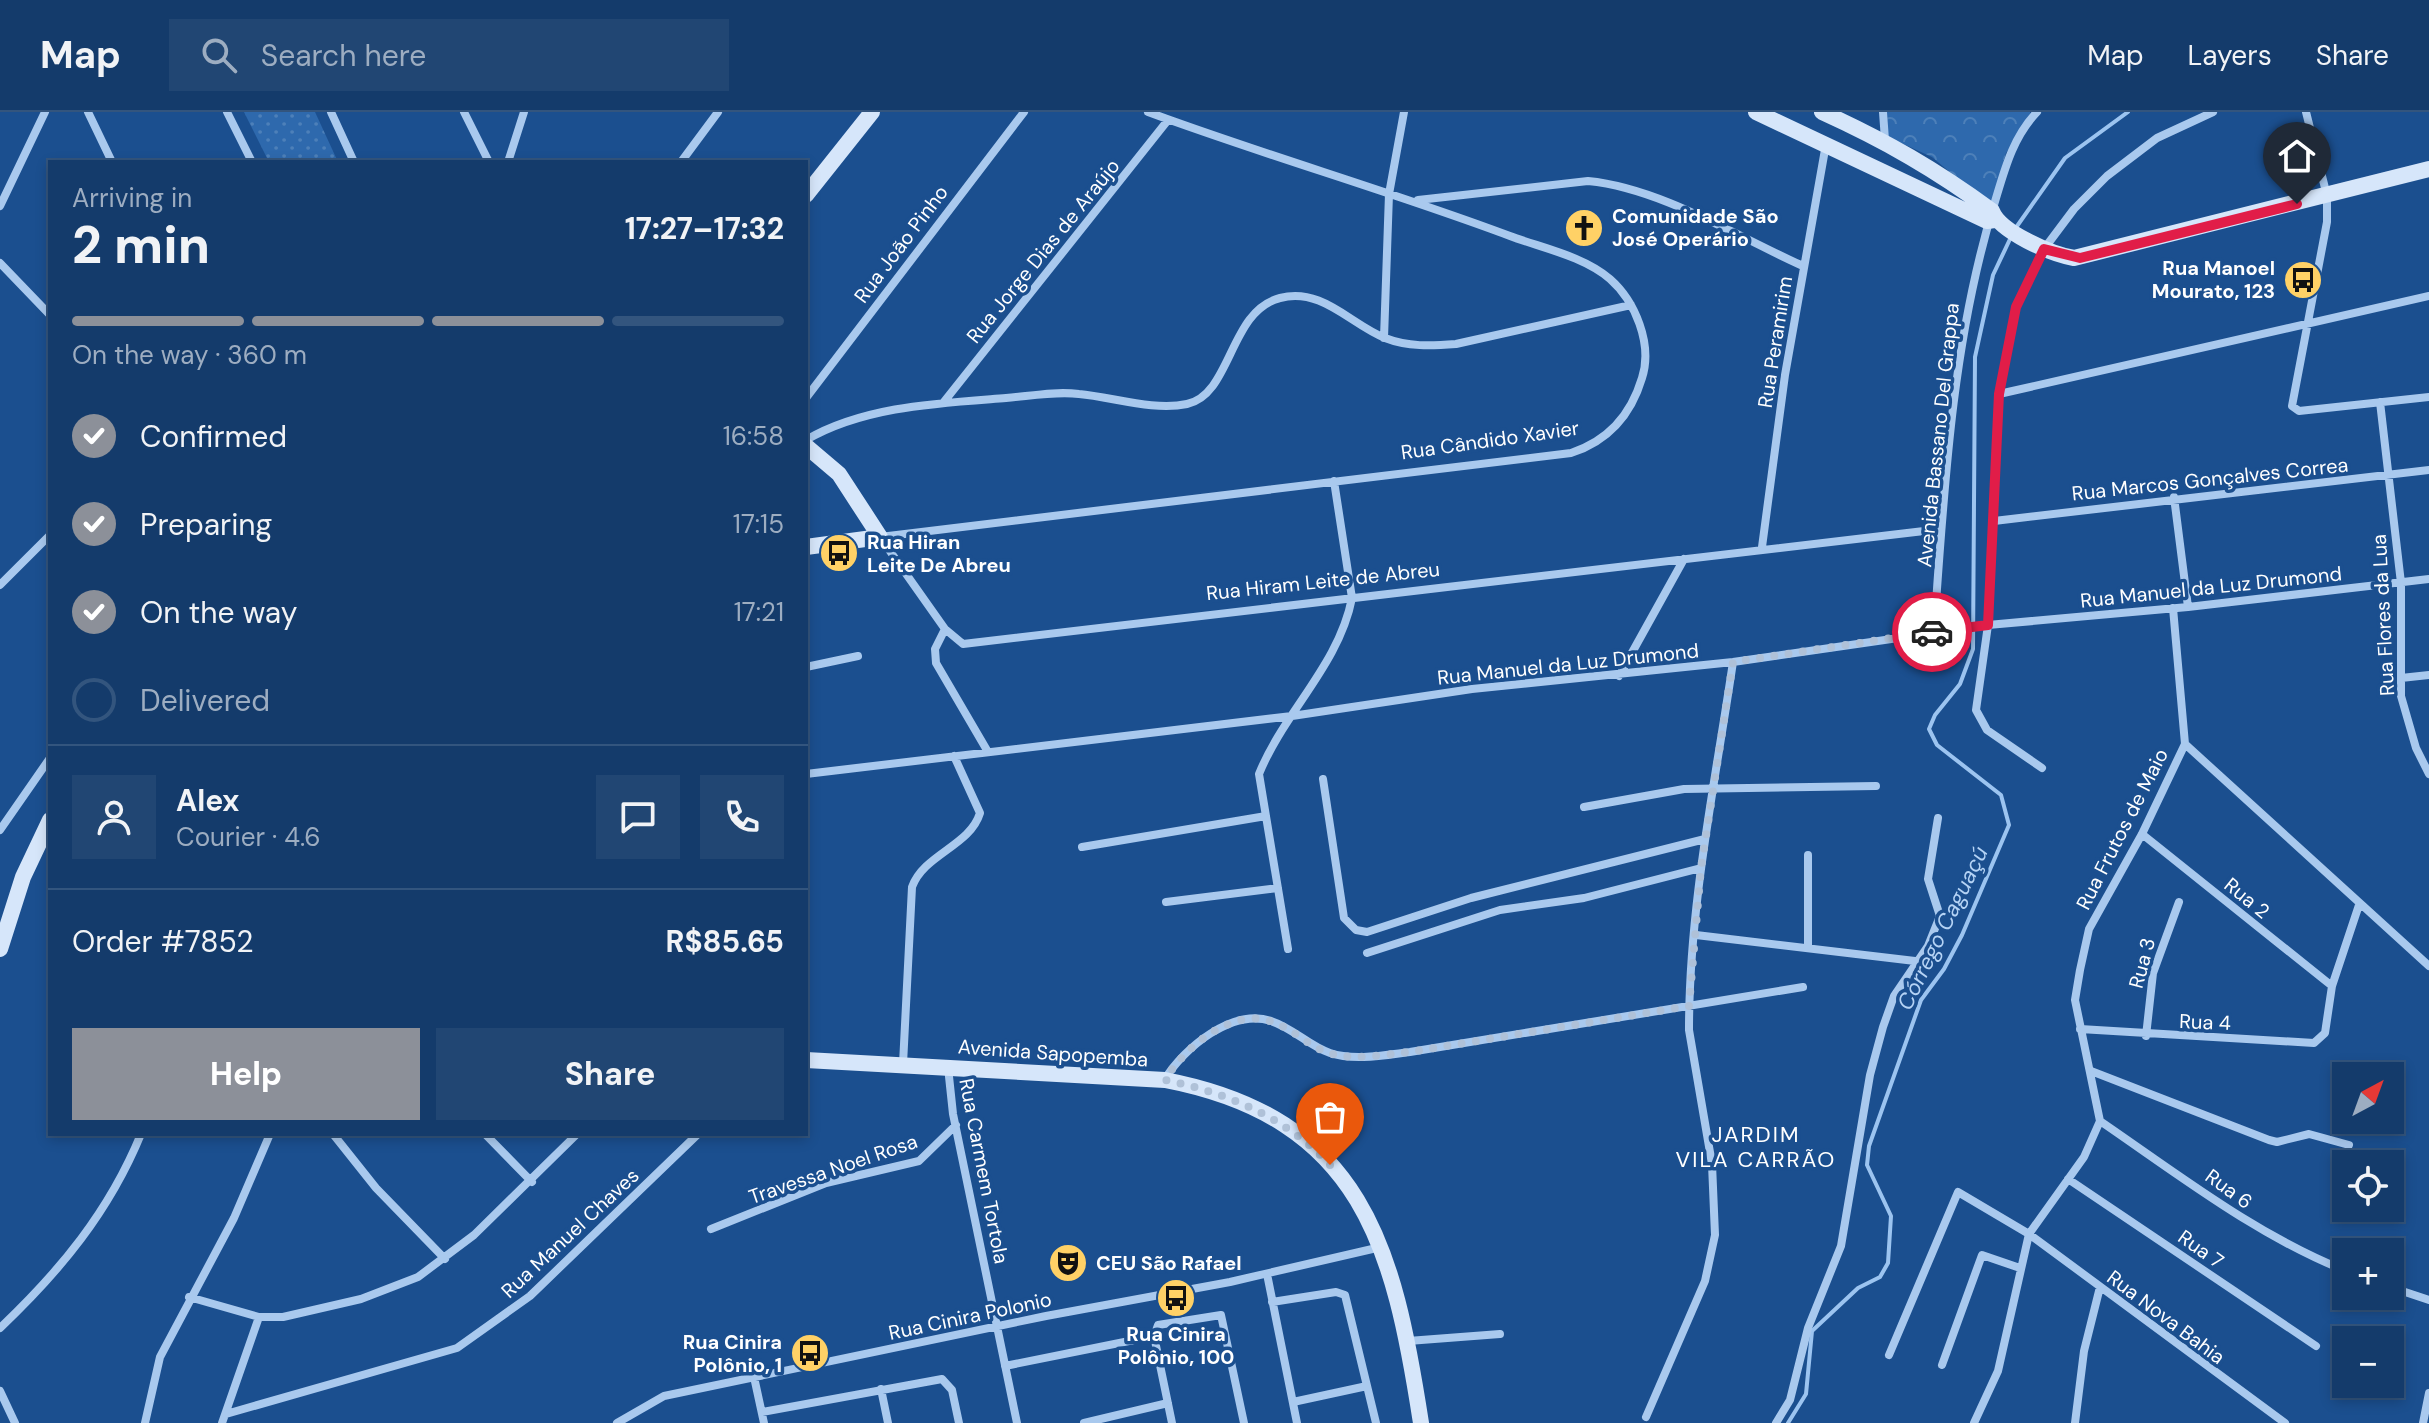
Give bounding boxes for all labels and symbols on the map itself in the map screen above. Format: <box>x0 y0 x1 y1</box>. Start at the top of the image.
pin <box>2263 122 2331 204</box>
street label: Rua Jorge Dias de Araújo <box>961 154 1125 348</box>
street label: Rua João Pinho <box>848 180 954 308</box>
place label: Comunidade São José Operário <box>1612 203 1779 252</box>
church icon: Comunidade São José Operário <box>1563 207 1605 249</box>
place label: Rua Manoel Mourato, 123 <box>2152 255 2275 304</box>
bus stop icon: Rua Manoel Mourato, 123 <box>2282 259 2324 301</box>
street label: Rua Peramirim <box>1752 274 1798 410</box>
street label: Avenida Bassano Del Grappa <box>1911 302 1965 568</box>
street label: Rua Cândido Xavier <box>1399 415 1581 465</box>
street label: Rua Marcos Gonçalves Correa <box>2070 452 2350 506</box>
place label: Rua Hiran Leite De Abreu <box>867 529 1011 578</box>
bus stop icon: Rua Hiran Leite De Abreu <box>818 532 860 574</box>
street label: Rua Flores da Lua <box>2366 533 2400 697</box>
street label: Rua Hiram Leite de Abreu <box>1205 556 1441 606</box>
street label: Rua Manuel da Luz Drumond <box>2079 560 2343 614</box>
courier <box>1892 592 1972 672</box>
street label: Rua Manuel da Luz Drumond <box>1436 637 1700 691</box>
street label: Rua Frutos de Maio <box>2070 744 2174 914</box>
water label: Córrego Caguaçú <box>1890 841 1995 1015</box>
street label: Rua 2 <box>2219 872 2275 924</box>
street label: Rua 3 <box>2123 935 2161 991</box>
street label: Rua 4 <box>2179 1008 2231 1036</box>
street label: Avenida Sapopemba <box>957 1033 1149 1073</box>
north arrow <box>2332 1062 2404 1134</box>
street label: Rua Carmem Tortola <box>953 1076 1015 1266</box>
pin <box>1296 1083 1364 1165</box>
district label: JARDIM VILA CARRÃO <box>1676 1120 1836 1174</box>
street label: Travessa Noel Rosa <box>745 1128 921 1210</box>
street label: Rua Manuel Chaves <box>496 1162 644 1304</box>
street label: Rua 6 <box>2200 1163 2258 1215</box>
street label: Rua 7 <box>2173 1224 2229 1274</box>
theatre icon: CEU São Rafael <box>1047 1242 1089 1284</box>
place label: CEU São Rafael <box>1096 1250 1242 1276</box>
street label: Rua Nova Bahia <box>2102 1264 2230 1370</box>
bus stop icon: Rua Cinira Polônio, 100 <box>1155 1277 1197 1319</box>
street label: Rua Cinira Polonio <box>886 1286 1054 1346</box>
place label: Rua Cinira Polônio, 100 <box>1118 1321 1234 1370</box>
place label: Rua Cinira Polônio, 1 <box>683 1329 782 1378</box>
bus stop icon: Rua Cinira Polônio, 1 <box>789 1332 831 1374</box>

